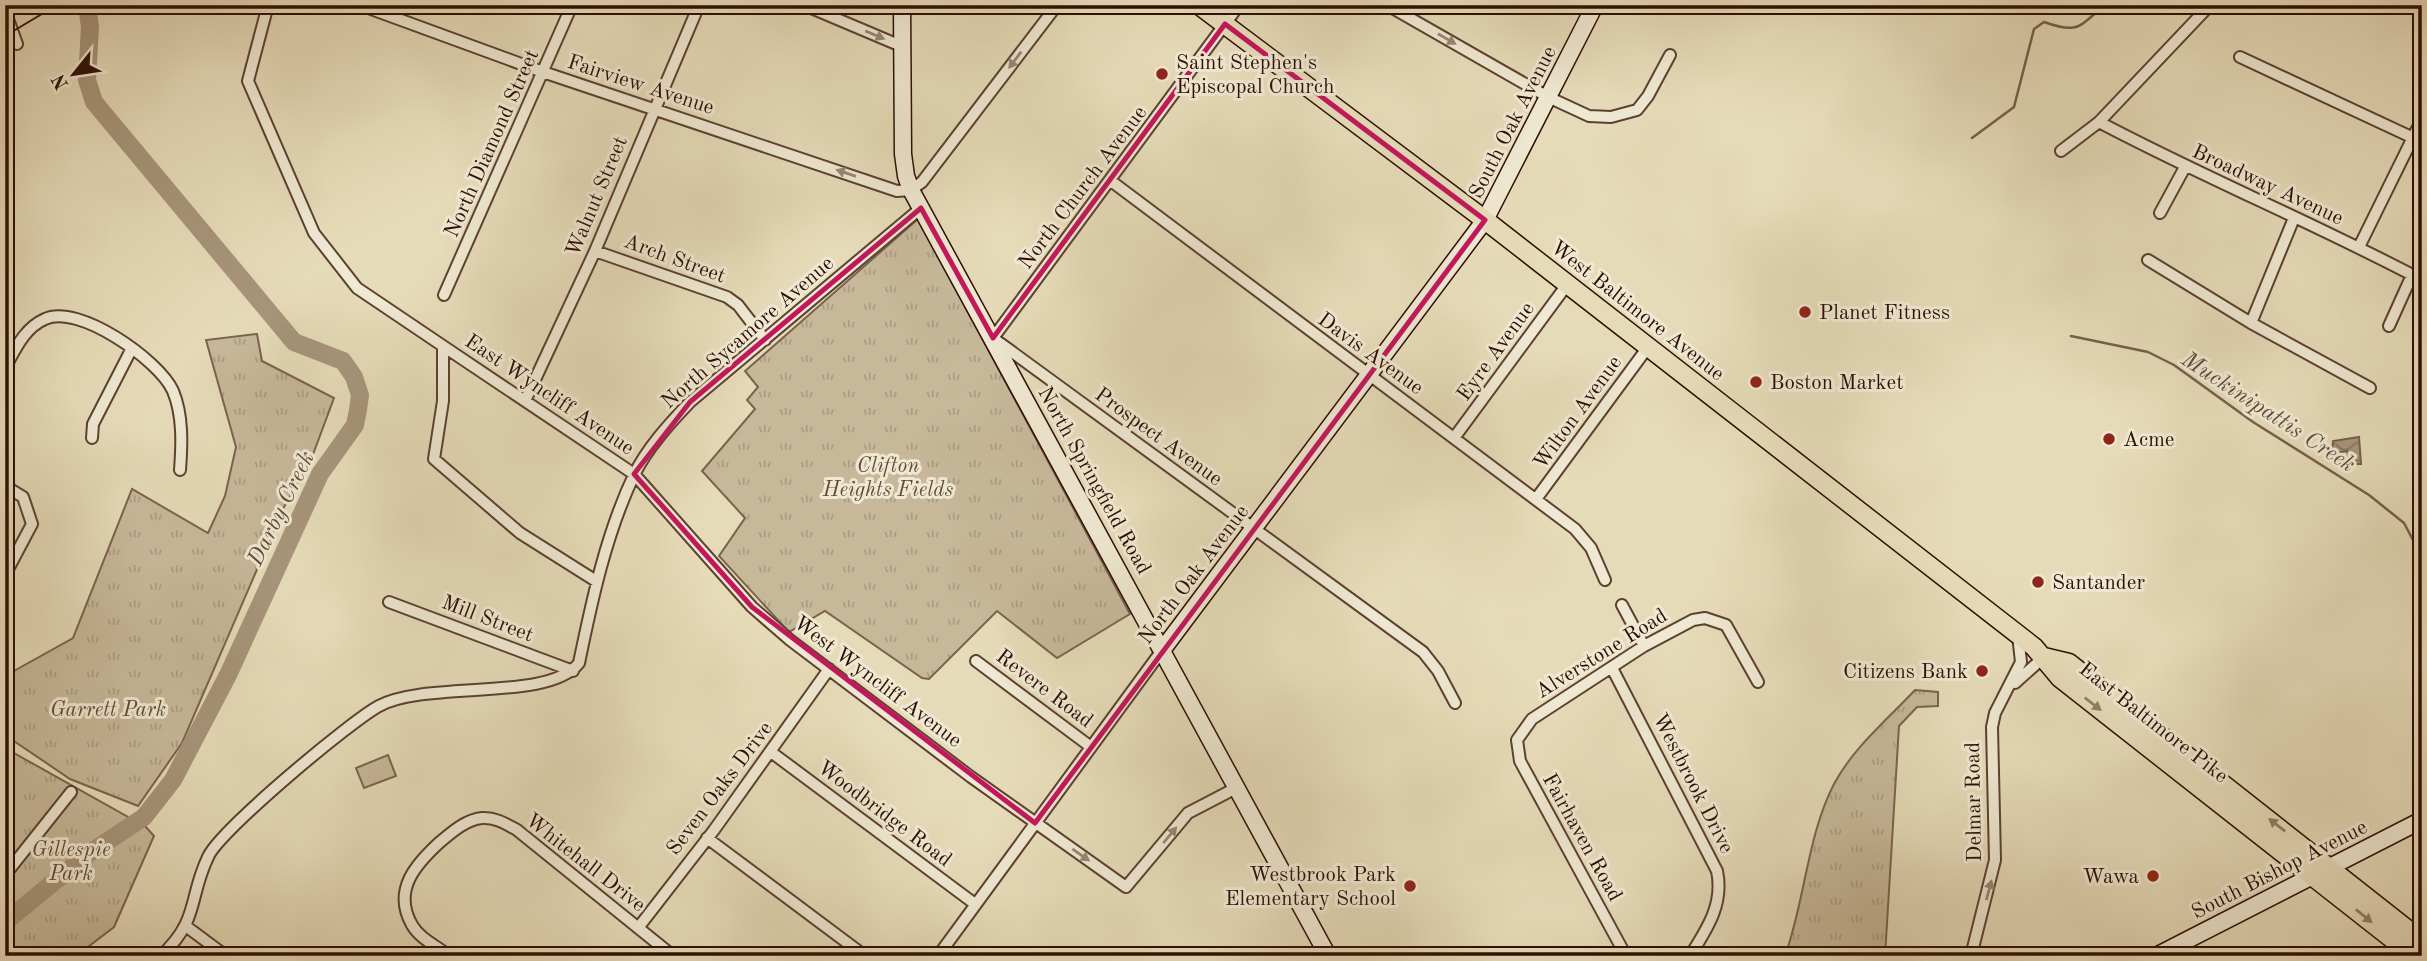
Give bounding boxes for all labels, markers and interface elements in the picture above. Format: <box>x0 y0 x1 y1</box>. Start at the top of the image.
one-way arrow <box>865 30 886 41</box>
one-way arrow <box>1437 33 1456 45</box>
north arrow <box>38 38 108 108</box>
street label: South Oak Avenue <box>1466 43 1561 202</box>
street label: North Diamond Street <box>441 47 543 241</box>
one-way arrow <box>1008 50 1023 68</box>
street label: Fairview Avenue <box>565 52 716 119</box>
place label: Saint Stephen's Episcopal Church <box>1176 53 1334 98</box>
marker: Saint Stephen's Episcopal Church <box>1154 66 1170 82</box>
text: N <box>49 70 73 92</box>
street label: North Church Avenue <box>1015 102 1151 273</box>
street label: Walnut Street <box>563 133 632 260</box>
street label: Broadway Avenue <box>2189 141 2346 230</box>
one-way arrow <box>835 167 856 178</box>
street label: Arch Street <box>621 231 728 288</box>
street label: West Baltimore Avenue <box>1546 237 1728 385</box>
street label: North Sycamore Avenue <box>658 253 838 413</box>
street label: Eyre Avenue <box>1453 299 1539 405</box>
place label: Planet Fitness <box>1819 303 1950 324</box>
marker: Planet Fitness <box>1797 304 1813 320</box>
street label: Davis Avenue <box>1314 309 1427 399</box>
street label: East Wyncliff Avenue <box>461 331 638 460</box>
water label: Muckinipattis Creek <box>2176 347 2359 478</box>
street label: Wilton Avenue <box>1530 352 1626 473</box>
place label: Boston Market <box>1770 373 1904 394</box>
marker: Boston Market <box>1748 374 1764 390</box>
street label: North Springfield Road <box>1033 383 1154 578</box>
street label: Prospect Avenue <box>1090 384 1226 490</box>
place label: Acme <box>2123 430 2175 451</box>
marker: Acme <box>2101 431 2117 447</box>
water label: Darby Creek <box>243 448 320 571</box>
park label: Clifton Heights Fields <box>822 456 953 501</box>
street label: North Oak Avenue <box>1135 501 1253 648</box>
place label: Santander <box>2052 573 2145 594</box>
marker: Santander <box>2030 574 2046 590</box>
street label: Mill Street <box>439 592 536 646</box>
street label: Alverstone Road <box>1532 605 1671 703</box>
street label: West Wyncliff Avenue <box>789 612 965 752</box>
street label: Revere Road <box>992 646 1097 732</box>
street label: East Baltimore Pike <box>2075 659 2231 788</box>
place label: Citizens Bank <box>1843 662 1968 683</box>
marker: Citizens Bank <box>1974 663 1990 679</box>
one-way arrow <box>2084 696 2102 710</box>
park label: Garrett Park <box>50 700 166 721</box>
street label: Westbrook Drive <box>1648 710 1737 857</box>
street label: Seven Oaks Drive <box>663 718 777 860</box>
street label: Delmar Road <box>1963 742 1986 862</box>
street label: Woodbridge Road <box>813 757 955 871</box>
street label: Fairhaven Road <box>1538 770 1625 905</box>
street label: Whitehall Drive <box>521 810 649 916</box>
street label: South Bishop Avenue <box>2189 817 2371 924</box>
one-way arrow <box>2268 817 2286 832</box>
one-way arrow <box>1162 826 1177 843</box>
park label: Gillespie Park <box>31 840 111 885</box>
one-way arrow <box>1072 848 1090 862</box>
place label: Westbrook Park Elementary School <box>1225 865 1396 910</box>
place label: Wawa <box>2082 867 2139 888</box>
marker: Wawa <box>2145 868 2161 884</box>
marker: Westbrook Park Elementary School <box>1402 878 1418 894</box>
one-way arrow <box>1984 879 1995 901</box>
one-way arrow <box>2355 908 2373 923</box>

